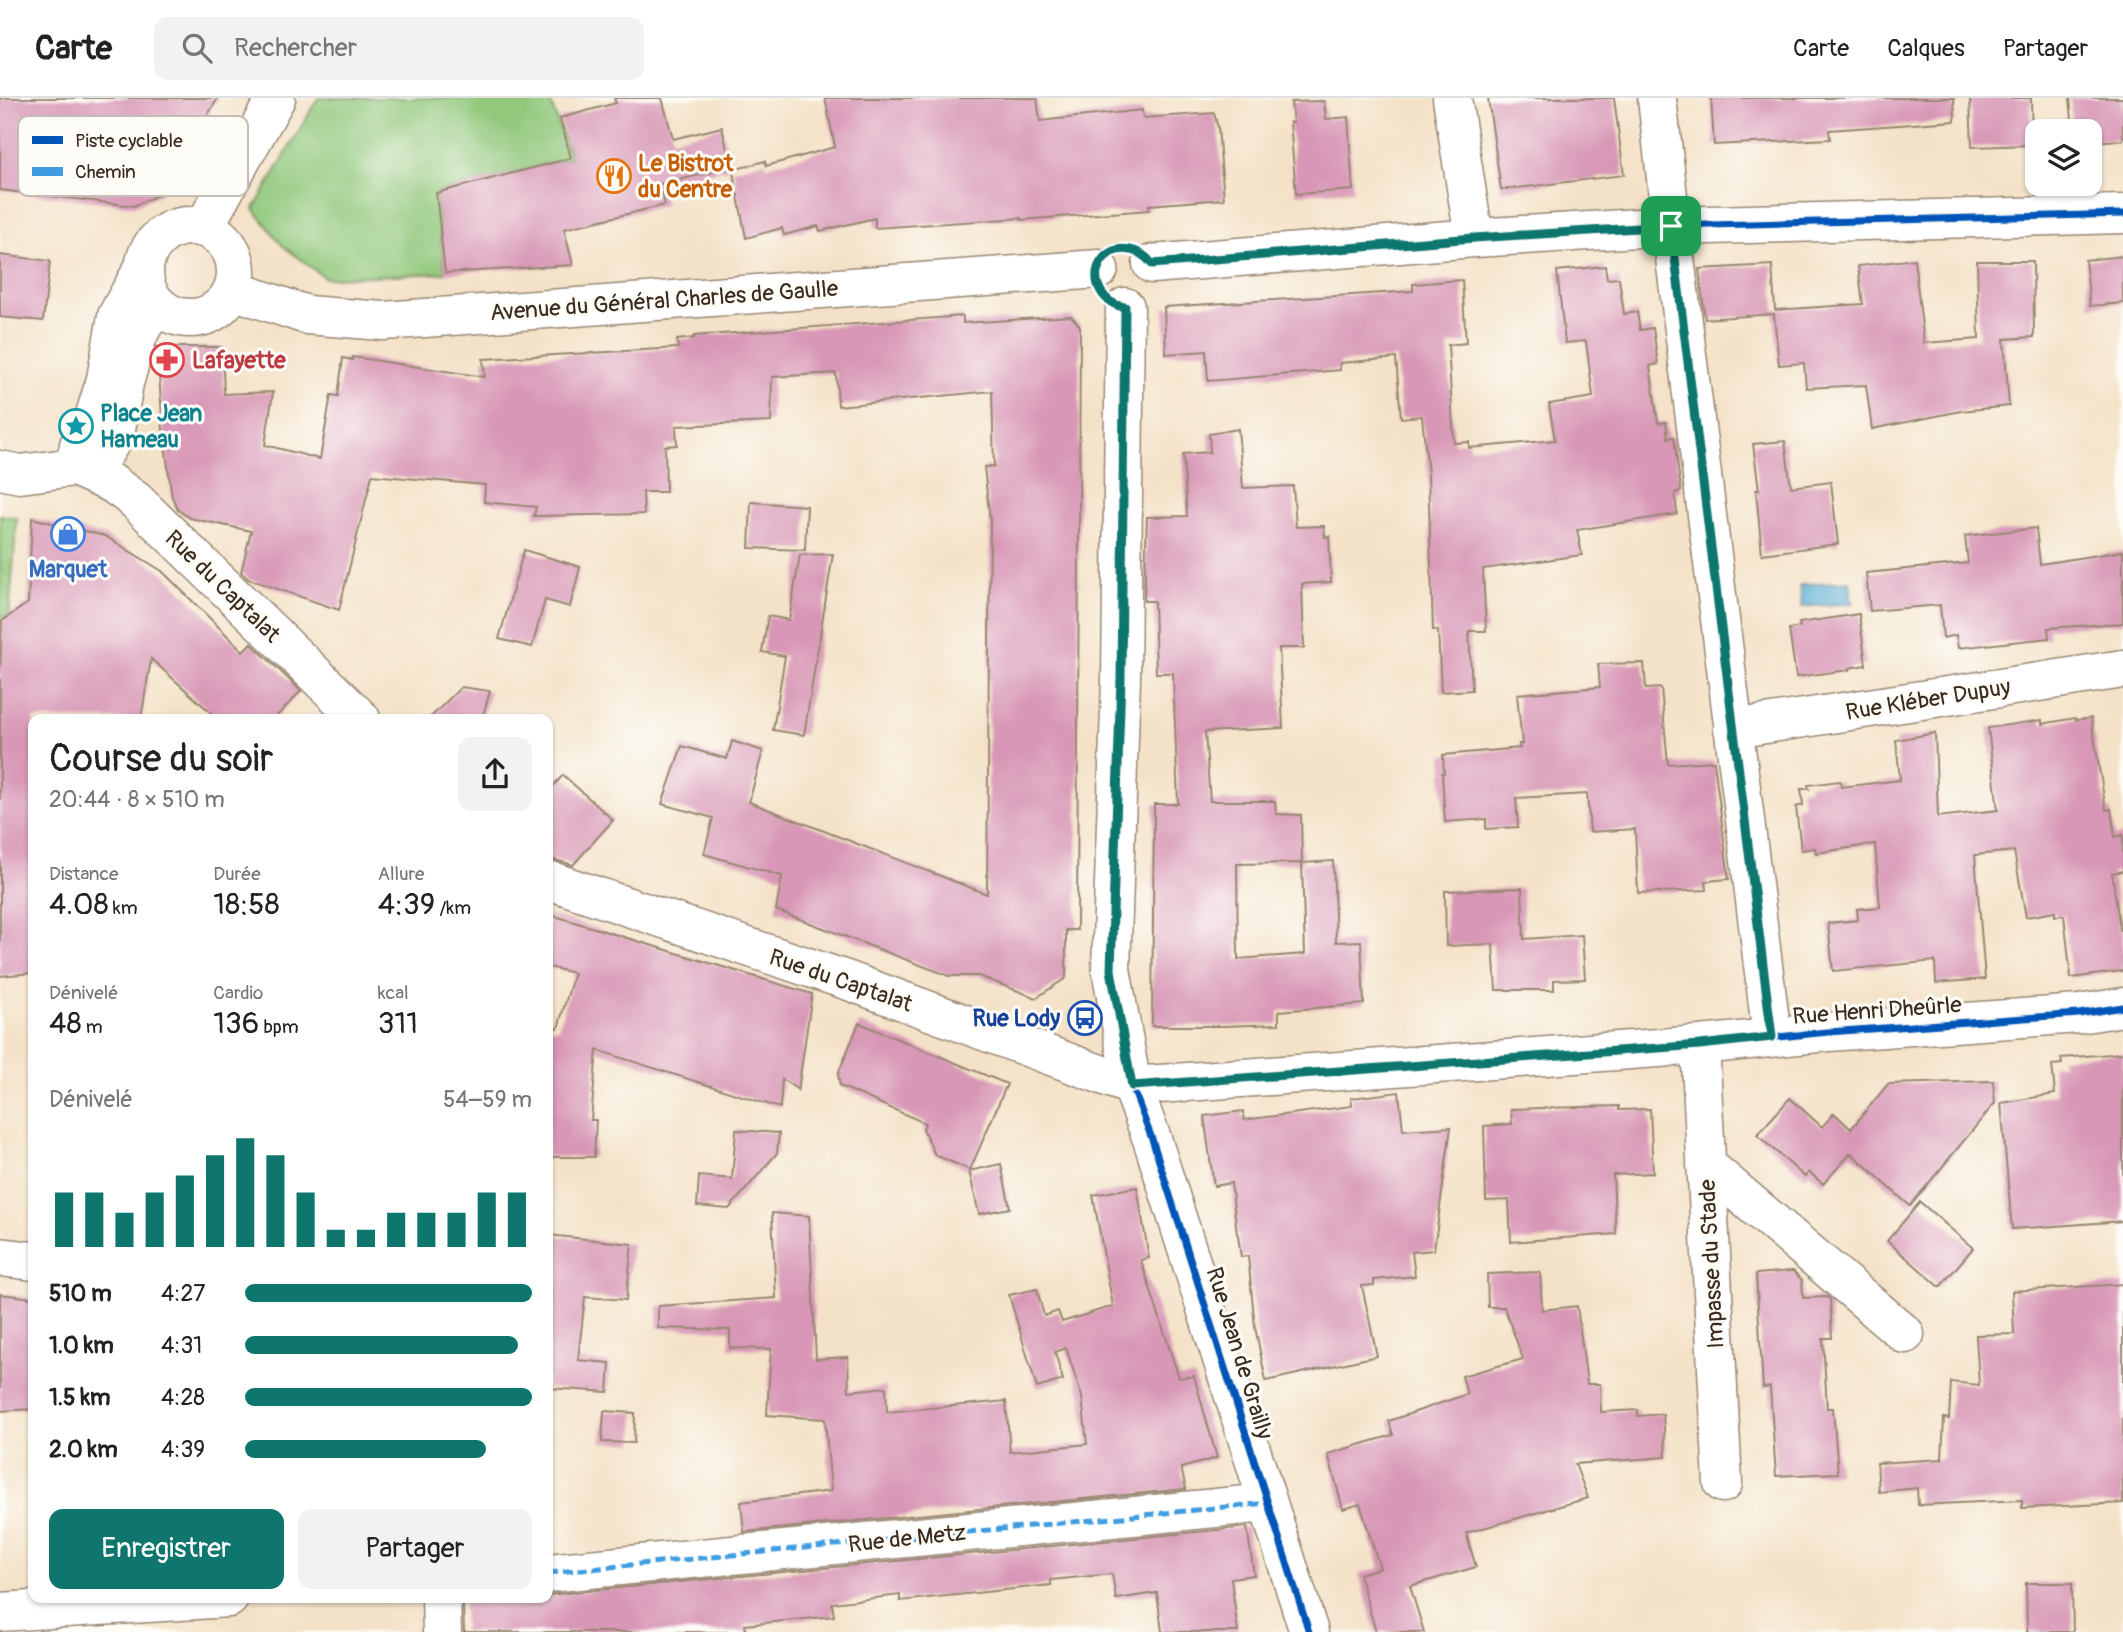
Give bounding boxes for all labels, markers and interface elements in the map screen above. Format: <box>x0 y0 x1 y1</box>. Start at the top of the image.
search box <box>154 17 644 80</box>
text: Carte <box>35 28 112 69</box>
icon: search <box>178 29 216 67</box>
text: Rechercher <box>234 32 357 64</box>
text: Carte <box>1793 34 1849 63</box>
text: Calques <box>1887 34 1965 63</box>
text: Partager <box>2003 34 2088 63</box>
legend <box>18 116 248 196</box>
map controls <box>2025 119 2102 196</box>
button: layers <box>2025 119 2102 196</box>
text: Piste cyclable <box>75 129 183 153</box>
place label: Le Bistrot du Centre <box>638 149 734 204</box>
restaurant icon: Le Bistrot du Centre <box>595 157 633 195</box>
text: Chemin <box>75 160 136 184</box>
pin <box>1641 196 1701 256</box>
icon: arrive <box>1652 207 1690 245</box>
street label: Avenue du Général Charles de Gaulle <box>489 274 840 327</box>
pharmacy icon: Lafayette <box>148 341 186 379</box>
place label: Lafayette <box>192 346 286 375</box>
place label: Place Jean Hameau <box>100 399 202 454</box>
place icon: Place Jean Hameau <box>57 407 95 445</box>
shop icon: Marquet <box>49 515 87 553</box>
street label: Rue du Captalat <box>159 524 287 649</box>
place label: Marquet <box>29 555 108 584</box>
street label: Rue Kléber Dupuy <box>1844 672 2013 727</box>
text: Course du soir <box>49 735 273 783</box>
button: share <box>458 737 532 811</box>
text: 20:44 · 8 × 510 m <box>49 785 225 814</box>
text: Distance <box>49 862 118 886</box>
text: Durée <box>213 862 261 886</box>
text: Allure <box>378 862 424 886</box>
text: 4.08 <box>49 886 109 923</box>
text: 18:58 <box>213 886 280 923</box>
text: 4:39 <box>378 886 435 923</box>
text: km <box>109 896 138 920</box>
text: /km <box>435 896 471 920</box>
street label: Rue du Captalat <box>765 942 917 1019</box>
text: Dénivelé <box>49 981 118 1005</box>
text: Cardio <box>213 981 263 1005</box>
text: kcal <box>378 981 409 1005</box>
street label: Rue Henri Dheûrle <box>1791 990 1963 1031</box>
bus stop icon: Rue Lody <box>1066 999 1104 1037</box>
place label: Rue Lody <box>972 1004 1060 1033</box>
text: 48 <box>49 1005 82 1042</box>
text: 136 <box>213 1005 259 1042</box>
text: 311 <box>378 1005 418 1042</box>
text: m <box>82 1015 103 1039</box>
text: bpm <box>259 1015 299 1039</box>
text: Dénivelé <box>49 1085 133 1114</box>
text: 54–59 m <box>443 1085 532 1114</box>
street label: Impasse du Stade <box>1693 1178 1730 1349</box>
street label: Rue Jean de Grailly <box>1200 1264 1280 1443</box>
text: 510 m <box>49 1279 112 1308</box>
text: 4:27 <box>161 1279 206 1308</box>
text: 1.0 km <box>49 1331 114 1360</box>
text: 4:31 <box>161 1331 202 1360</box>
text: 1.5 km <box>49 1383 111 1412</box>
text: 4:28 <box>161 1383 205 1412</box>
text: 2.0 km <box>49 1435 118 1464</box>
text: 4:39 <box>161 1435 205 1464</box>
button: Enregistrer <box>49 1509 284 1589</box>
button: Partager <box>298 1509 532 1589</box>
street label: Rue de Metz <box>847 1518 967 1559</box>

